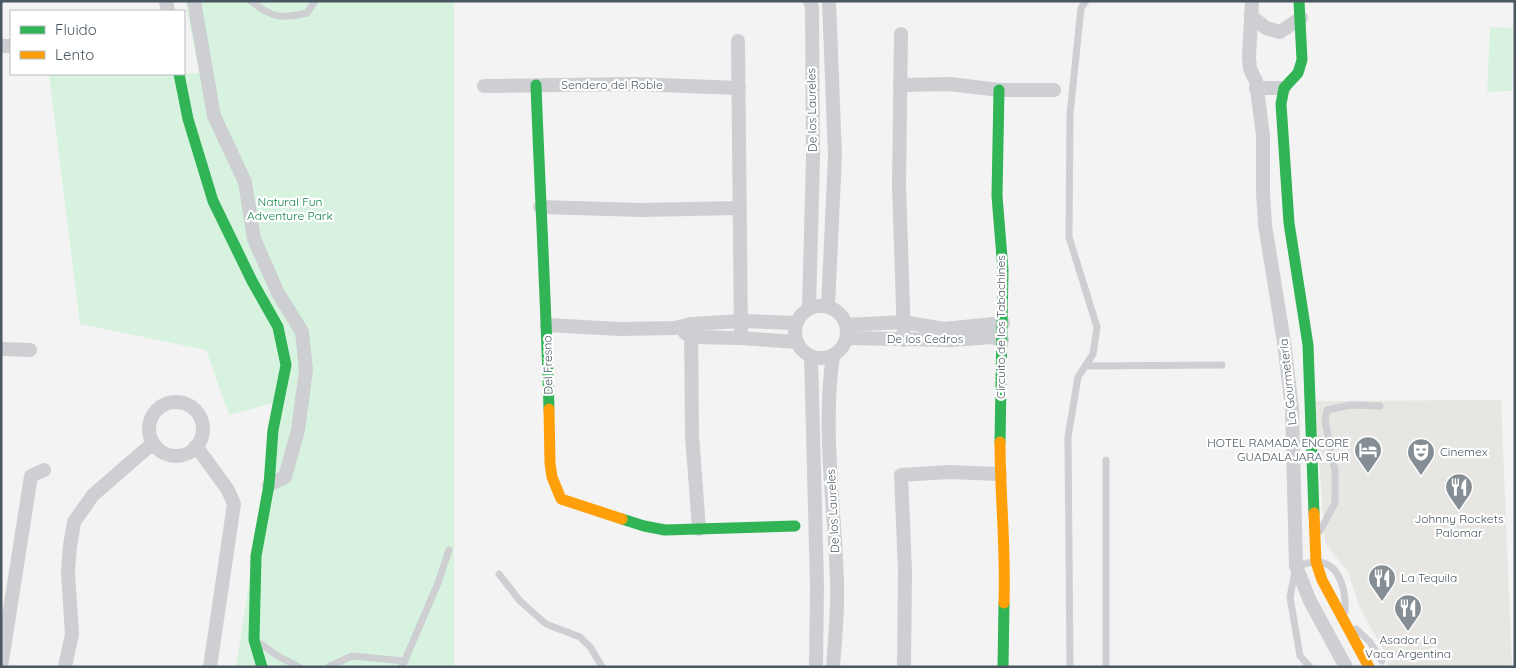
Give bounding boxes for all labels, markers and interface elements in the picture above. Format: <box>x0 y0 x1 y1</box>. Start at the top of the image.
legend <box>10 10 185 75</box>
text: Fluido <box>55 20 97 39</box>
text: Lento <box>55 45 94 64</box>
street label: De los Laureles <box>803 67 820 152</box>
street label: Sendero del Roble <box>561 77 663 92</box>
park label: Natural Fun Adventure Park <box>247 194 333 223</box>
street label: Circuito de los Tabachines <box>993 255 1008 399</box>
street label: De los Cedros <box>887 331 964 346</box>
street label: Del Fresno <box>539 335 556 395</box>
street label: La Gourmetería <box>1275 338 1300 426</box>
place label: HOTEL RAMADA ENCORE GUADALAJARA SUR <box>1207 435 1349 464</box>
hotel icon: HOTEL RAMADA ENCORE GUADALAJARA SUR <box>1353 435 1383 474</box>
theatre icon: Cinemex <box>1406 437 1436 476</box>
place label: Cinemex <box>1440 444 1488 459</box>
street label: De los Laureles <box>823 468 842 553</box>
restaurant icon: Johnny Rockets Palomar <box>1444 472 1474 511</box>
place label: Johnny Rockets Palomar <box>1414 511 1504 540</box>
restaurant icon: La Tequila <box>1367 563 1397 602</box>
place label: La Tequila <box>1401 570 1457 585</box>
restaurant icon: Asador La Vaca Argentina <box>1393 593 1423 632</box>
place label: Asador La Vaca Argentina <box>1365 632 1451 661</box>

